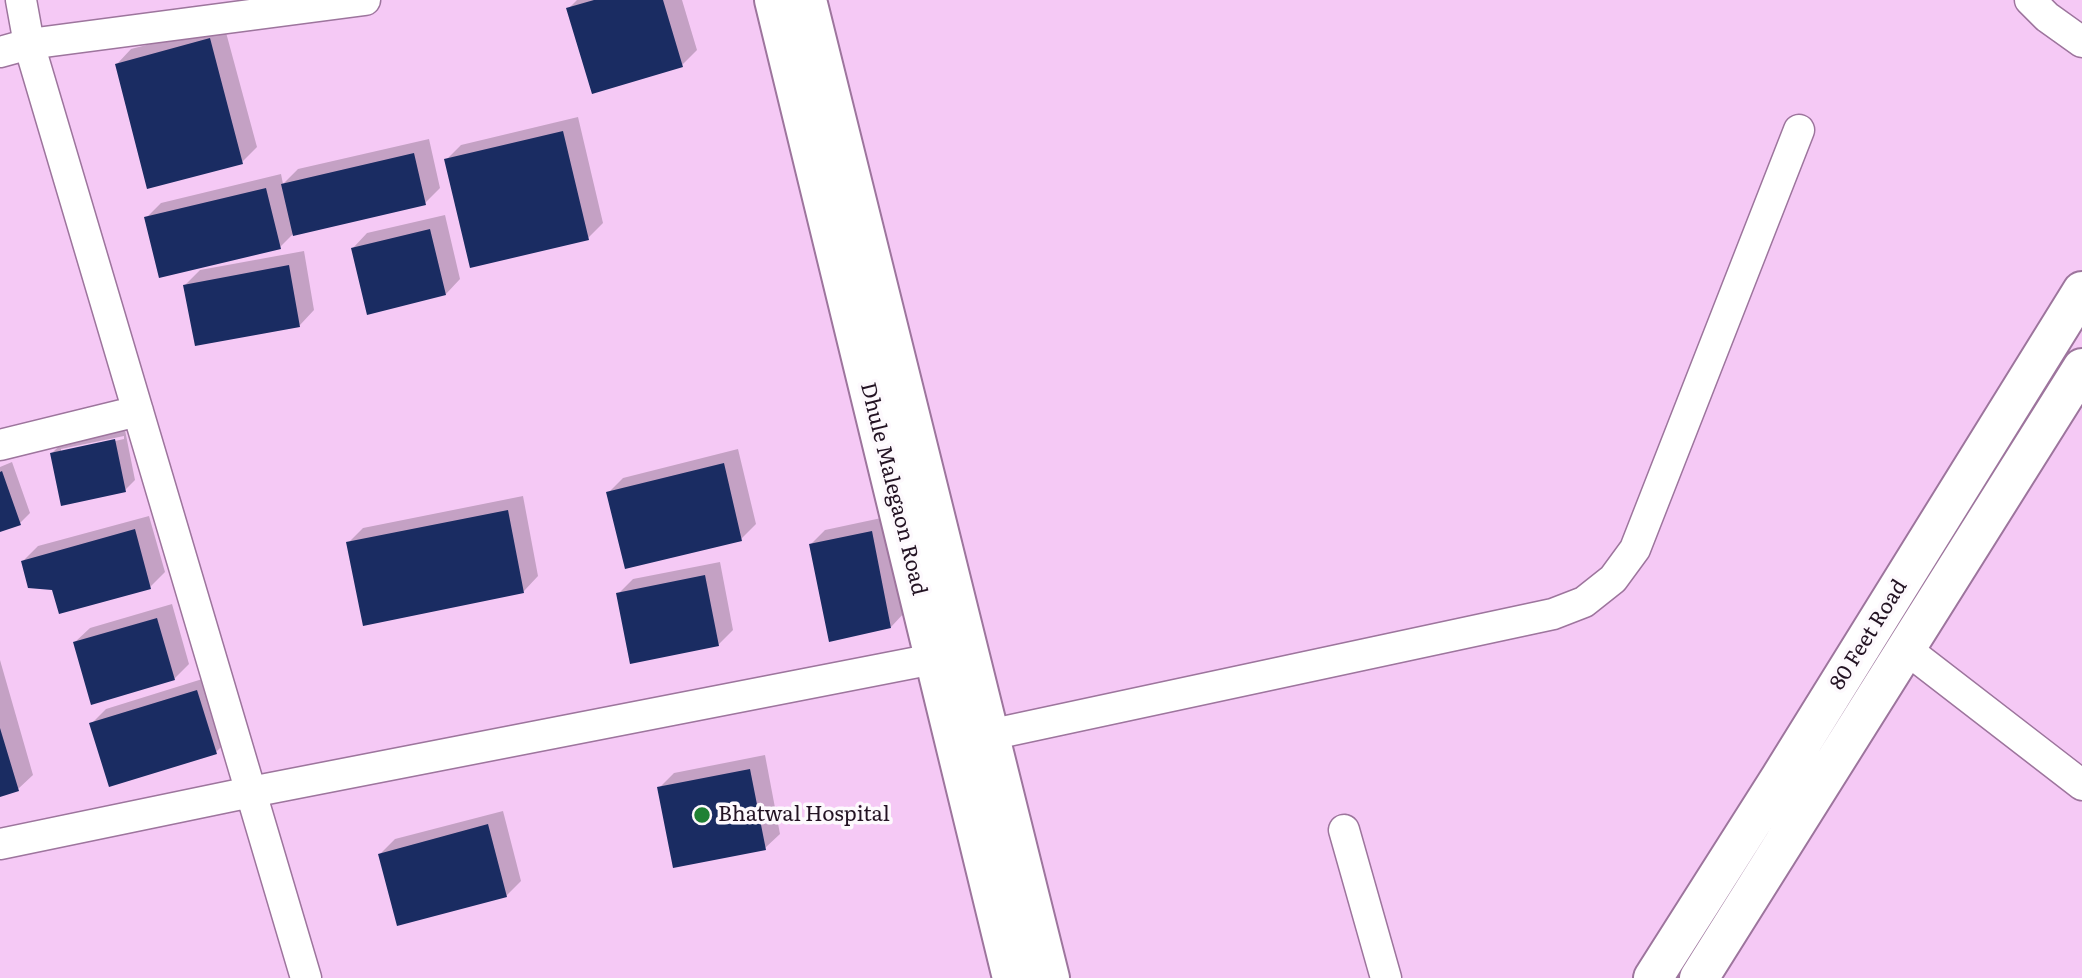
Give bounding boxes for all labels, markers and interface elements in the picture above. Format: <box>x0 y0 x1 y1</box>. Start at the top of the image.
street label: Dhule Malegaon Road <box>854 380 932 598</box>
street label: 80 Feet Road <box>1825 575 1913 695</box>
place label: Bhatwal Hospital <box>718 802 890 828</box>
marker: Bhatwal Hospital <box>692 805 712 825</box>

